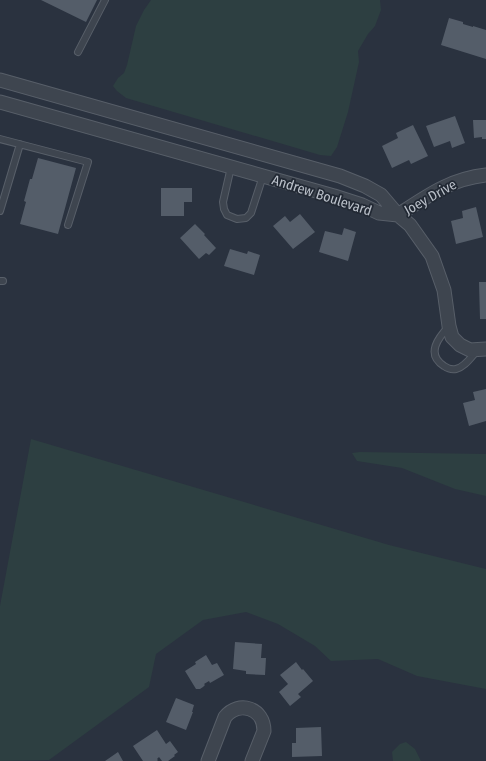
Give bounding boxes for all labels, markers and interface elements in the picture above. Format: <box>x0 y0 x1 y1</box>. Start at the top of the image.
street label: Andrew Boulevard <box>270 171 374 220</box>
street label: Joey Drive <box>401 176 459 219</box>

